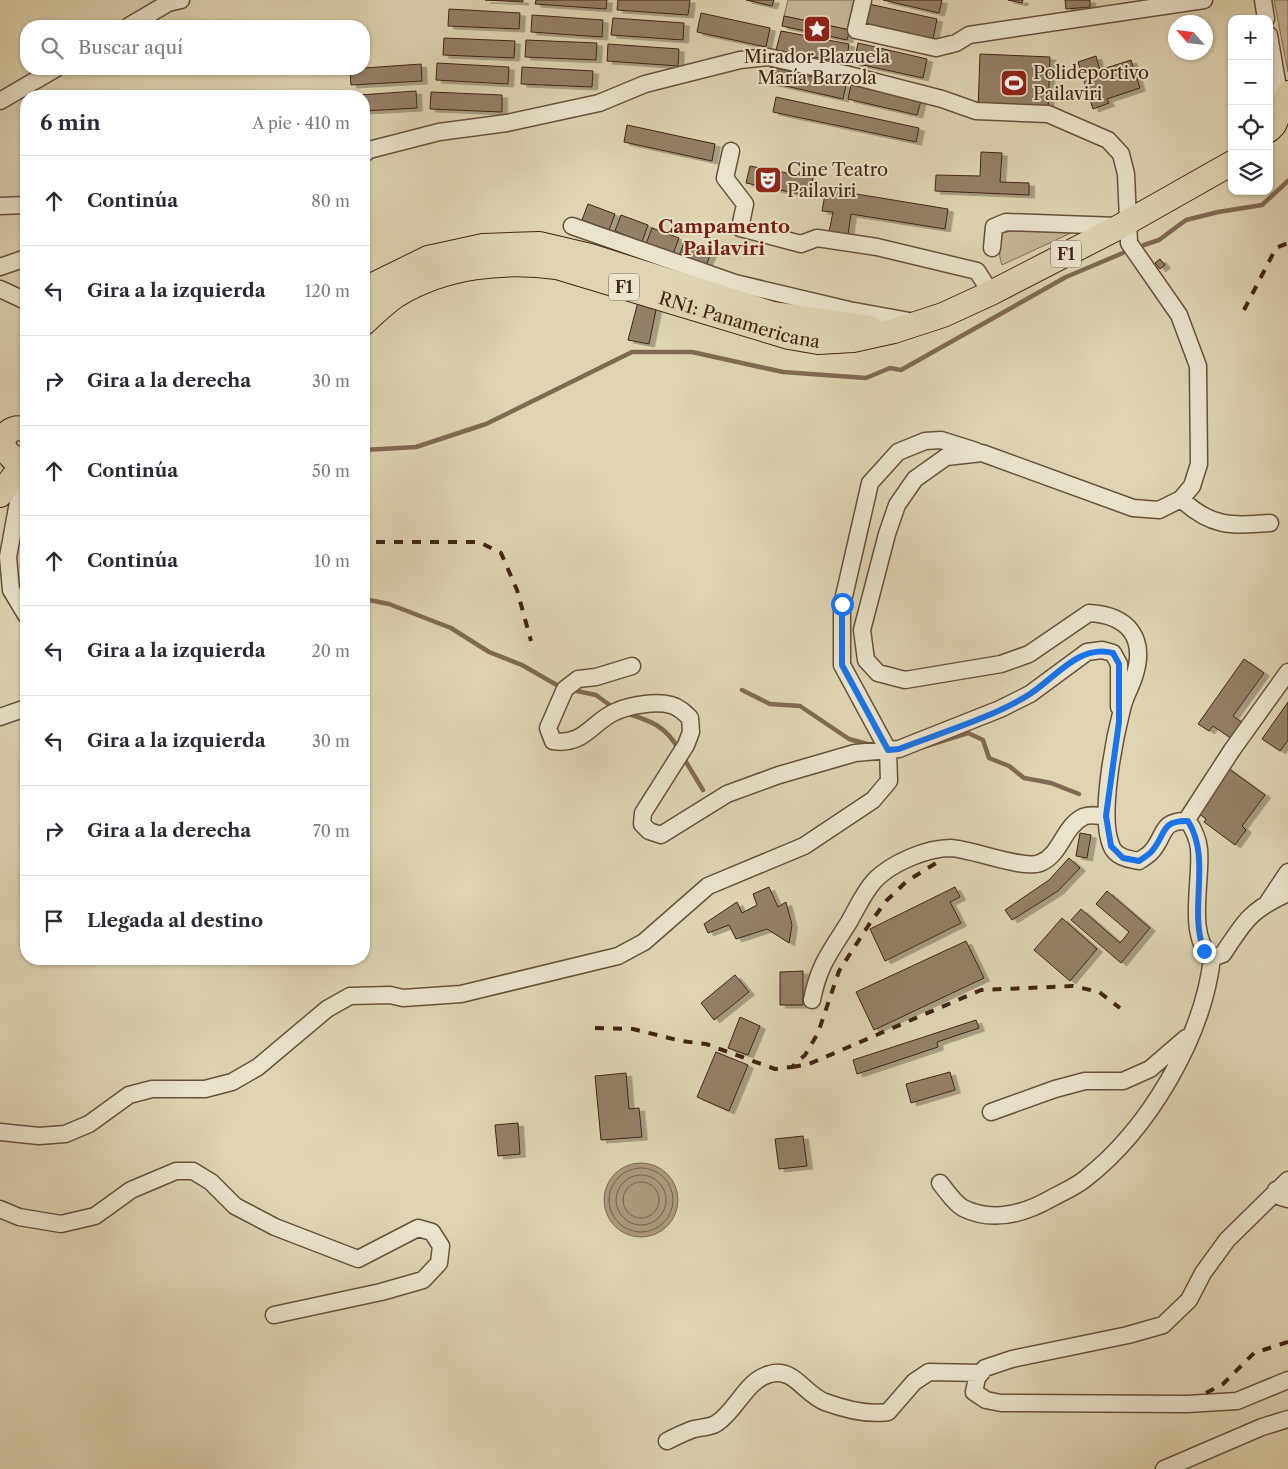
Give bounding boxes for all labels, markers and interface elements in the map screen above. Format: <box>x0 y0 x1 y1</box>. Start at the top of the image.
place icon: Mirador Plazuela María Barzola <box>802 14 832 44</box>
north arrow <box>1168 15 1213 60</box>
map controls <box>1228 15 1273 195</box>
button: + <box>1228 15 1273 60</box>
search box <box>20 20 370 75</box>
icon: search <box>38 34 66 62</box>
text: Buscar aquí <box>78 36 183 59</box>
place label: Mirador Plazuela María Barzola <box>744 46 891 89</box>
button: − <box>1228 60 1273 105</box>
place label: Polideportivo Pailaviri <box>1033 62 1149 105</box>
sports icon: Polideportivo Pailaviri <box>999 68 1029 98</box>
button: locate <box>1228 105 1273 150</box>
text: 6 min <box>40 110 101 135</box>
text: A pie · 410 m <box>252 113 350 133</box>
button: layers <box>1228 150 1273 195</box>
place label: Cine Teatro Pailaviri <box>787 159 888 202</box>
theatre icon: Cine Teatro Pailaviri <box>753 165 783 195</box>
icon: ahead <box>40 187 68 215</box>
text: Continúa <box>87 189 178 212</box>
text: 80 m <box>311 191 350 211</box>
district label: Campamento Pailaviri <box>658 215 790 260</box>
road number: F1 <box>1051 240 1081 268</box>
road number: F1 <box>609 274 639 300</box>
icon: left <box>40 277 68 305</box>
text: Gira a la izquierda <box>87 279 266 302</box>
text: 120 m <box>305 281 350 301</box>
street label: RN1: Panamericana <box>656 287 822 353</box>
icon: right <box>40 367 68 395</box>
text: Gira a la derecha <box>87 369 251 392</box>
text: 30 m <box>312 371 350 391</box>
icon: ahead <box>40 457 68 485</box>
text: Continúa <box>87 459 178 482</box>
text: 50 m <box>312 461 350 481</box>
icon: ahead <box>40 547 68 575</box>
text: Continúa <box>87 549 178 572</box>
text: 10 m <box>314 551 350 571</box>
route start <box>831 593 854 616</box>
icon: left <box>40 637 68 665</box>
text: Gira a la izquierda <box>87 639 266 662</box>
text: 20 m <box>311 641 350 661</box>
icon: left <box>40 727 68 755</box>
text: Gira a la izquierda <box>87 729 266 752</box>
text: 30 m <box>312 731 350 751</box>
icon: right <box>40 817 68 845</box>
text: Gira a la derecha <box>87 819 251 842</box>
text: 70 m <box>313 821 350 841</box>
icon: arrive <box>40 907 68 935</box>
text: Llegada al destino <box>87 909 263 932</box>
route end <box>1193 940 1216 963</box>

